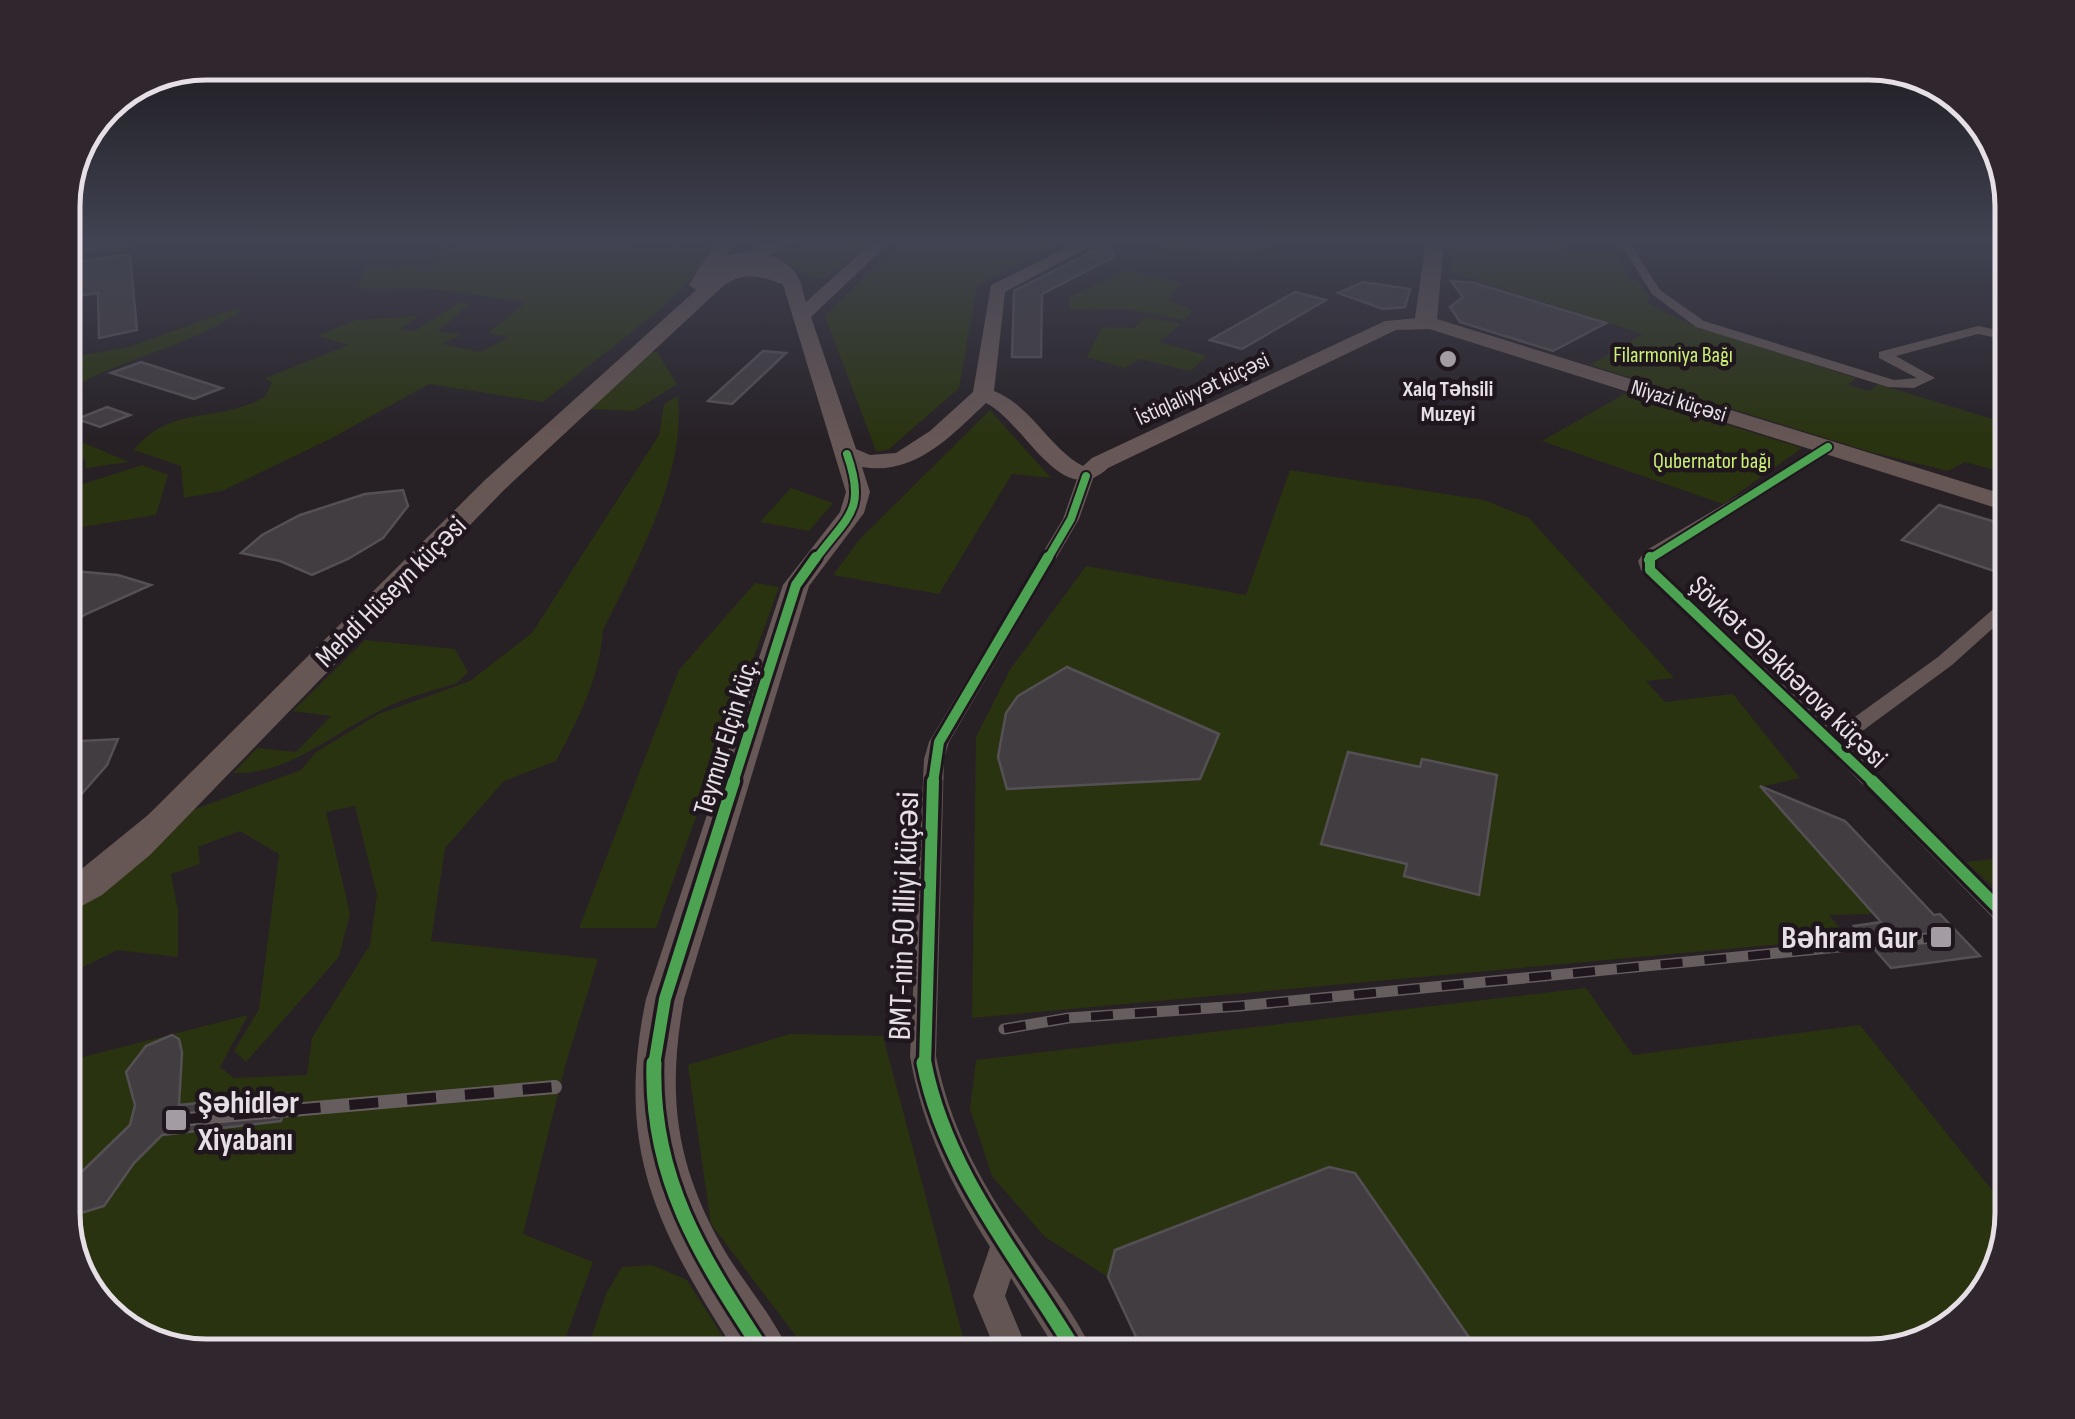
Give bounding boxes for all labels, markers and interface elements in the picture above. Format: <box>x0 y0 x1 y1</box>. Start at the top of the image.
park label: Filarmoniya Bağı <box>1613 342 1733 369</box>
street label: İstiqlaliyyət küçəsi <box>1132 347 1273 432</box>
marker: Xalq Təhsili Muzeyi <box>1437 348 1459 370</box>
street label: Niyazi küçəsi <box>1628 374 1729 429</box>
place label: Xalq Təhsili Muzeyi <box>1402 376 1493 428</box>
park label: Qubernator bağı <box>1653 448 1771 475</box>
street label: Mehdi Hüseyn küçəsi <box>309 510 473 674</box>
street label: Şövkət Ələkbərova küçəsi <box>1682 569 1894 775</box>
street label: Teymur Elçin küç. <box>687 654 766 819</box>
street label: BMT-nin 50 illiyi küçəsi <box>881 791 928 1041</box>
place label: Bəhram Gur <box>1781 919 1918 958</box>
marker: Bəhram Gur <box>1928 924 1954 950</box>
place label: Şəhidlər Xiyabanı <box>197 1084 299 1160</box>
marker: Şəhidlər Xiyabanı <box>163 1107 189 1133</box>

